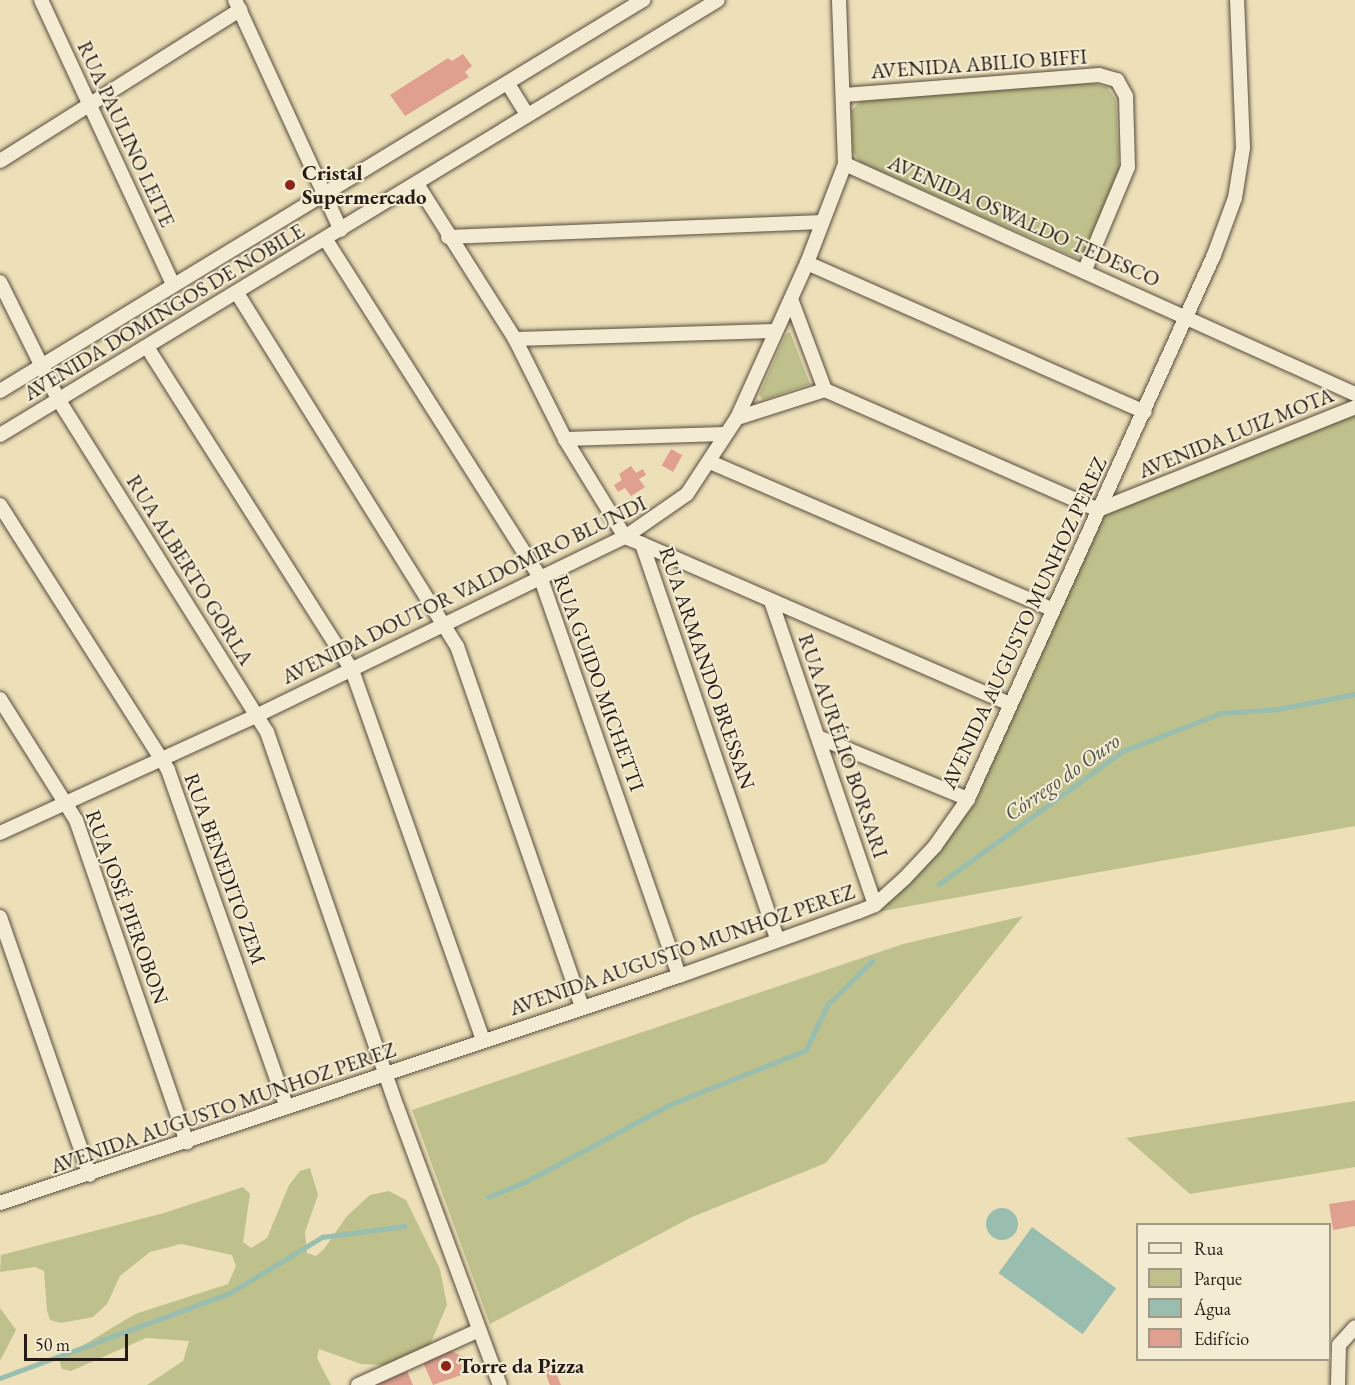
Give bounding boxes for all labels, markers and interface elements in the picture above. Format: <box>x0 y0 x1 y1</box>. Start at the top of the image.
street label: RUA PAULINO LEITE <box>72 37 180 231</box>
street label: AVENIDA ABILIO BIFFI <box>870 44 1088 84</box>
street label: AVENIDA OSWALDO TEDESCO <box>884 150 1164 292</box>
place label: Cristal Supermercado <box>302 160 426 210</box>
marker: Cristal Supermercado <box>283 178 297 192</box>
street label: AVENIDA DOMINGOS DE NOBILE <box>19 218 309 406</box>
street label: AVENIDA LUIZ MOTA <box>1135 382 1337 484</box>
street label: AVENIDA AUGUSTO MUNHOZ PEREZ <box>936 453 1112 793</box>
street label: RUA ALBERTO GORLA <box>121 470 259 670</box>
street label: AVENIDA DOUTOR VALDOMIRO BLUNDI <box>278 490 650 690</box>
street label: RUA ARMANDO BRESSAN <box>654 543 760 793</box>
street label: RUA GUIDO MICHETTI <box>548 571 650 795</box>
street label: RUA AURÉLIO BORSARI <box>793 631 893 861</box>
water label: Córrego do Ouro <box>999 727 1125 827</box>
street label: RUA BENEDITO ZEM <box>179 770 271 968</box>
street label: RUA JOSÉ PIEROBON <box>80 806 174 1008</box>
street label: AVENIDA AUGUSTO MUNHOZ PEREZ <box>506 879 858 1021</box>
street label: AVENIDA AUGUSTO MUNHOZ PEREZ <box>47 1037 399 1179</box>
legend <box>1136 1223 1331 1361</box>
text: Rua <box>1194 1237 1224 1260</box>
text: Parque <box>1194 1267 1242 1290</box>
text: Água <box>1194 1297 1231 1320</box>
scale bar <box>27 1322 130 1360</box>
text: Edifício <box>1194 1327 1249 1350</box>
text: 50 m <box>35 1333 70 1356</box>
place label: Torre da Pizza <box>458 1353 584 1379</box>
marker: Torre da Pizza <box>439 1359 453 1373</box>

